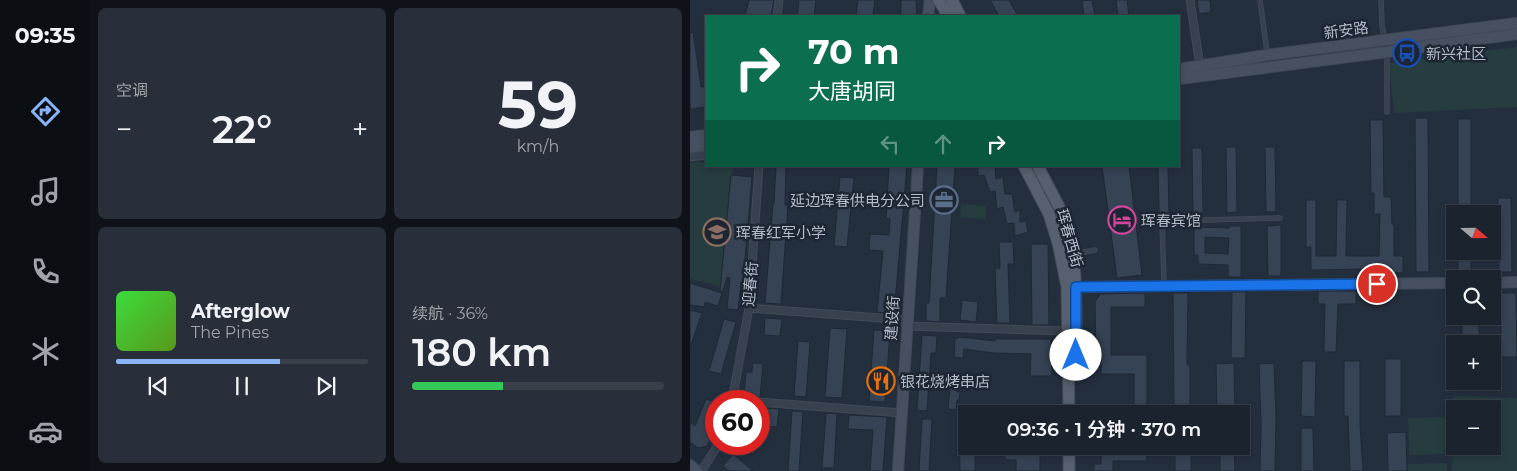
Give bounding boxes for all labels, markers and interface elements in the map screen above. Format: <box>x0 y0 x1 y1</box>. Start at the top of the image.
street label: 新安路 <box>1322 17 1370 43</box>
text: 09:35 <box>15 22 75 49</box>
text: 70 m <box>808 30 899 73</box>
icon: right <box>725 35 790 100</box>
bus stop icon: 新兴社区 <box>1392 38 1422 68</box>
place label: 新兴社区 <box>1426 44 1486 63</box>
text: 59 <box>498 65 578 144</box>
text: 大唐胡同 <box>808 78 896 105</box>
text: 空调 <box>116 81 148 100</box>
icon: directions <box>28 94 63 129</box>
text: 22° <box>212 106 272 153</box>
text: − <box>116 112 132 146</box>
text: + <box>352 112 368 146</box>
icon: left <box>876 130 904 158</box>
icon: ahead <box>929 130 957 158</box>
icon: right <box>982 130 1010 158</box>
text: km/h <box>517 137 559 156</box>
icon: music <box>28 174 63 209</box>
office icon: 延边珲春供电分公司 <box>929 185 959 215</box>
place label: 延边珲春供电分公司 <box>790 191 925 210</box>
hotel icon: 珲春宾馆 <box>1107 205 1137 235</box>
north arrow <box>1446 205 1501 260</box>
map controls <box>1446 205 1501 455</box>
street label: 珲春西街 <box>1053 207 1087 269</box>
place label: 珲春宾馆 <box>1141 211 1201 230</box>
school or university icon: 珲春红军小学 <box>702 217 732 247</box>
place label: 珲春红军小学 <box>736 223 826 242</box>
icon: phone <box>28 254 63 289</box>
street label: 迎春街 <box>739 261 761 307</box>
pin <box>1356 263 1398 305</box>
icon: arrive <box>1363 270 1391 298</box>
button: search <box>1446 270 1501 325</box>
street label: 建设街 <box>881 295 903 341</box>
text: Afterglow <box>191 300 290 323</box>
text: 续航 · 36% <box>412 304 488 323</box>
text: The Pines <box>191 323 269 342</box>
position arrow <box>1049 328 1101 380</box>
text: 180 km <box>412 329 551 376</box>
icon: climate <box>28 334 63 369</box>
button: + <box>1446 335 1501 390</box>
restaurant icon: 银花烧烤串店 <box>866 366 896 396</box>
icon: previous <box>144 372 172 400</box>
icon: pause <box>228 372 256 400</box>
icon: next <box>312 372 340 400</box>
place label: 银花烧烤串店 <box>900 372 990 391</box>
speed limit sign: 60 <box>705 390 770 455</box>
button: − <box>1446 400 1501 455</box>
icon: car <box>28 414 63 449</box>
text: 09:36 · 1 分钟 · 370 m <box>1007 418 1201 441</box>

